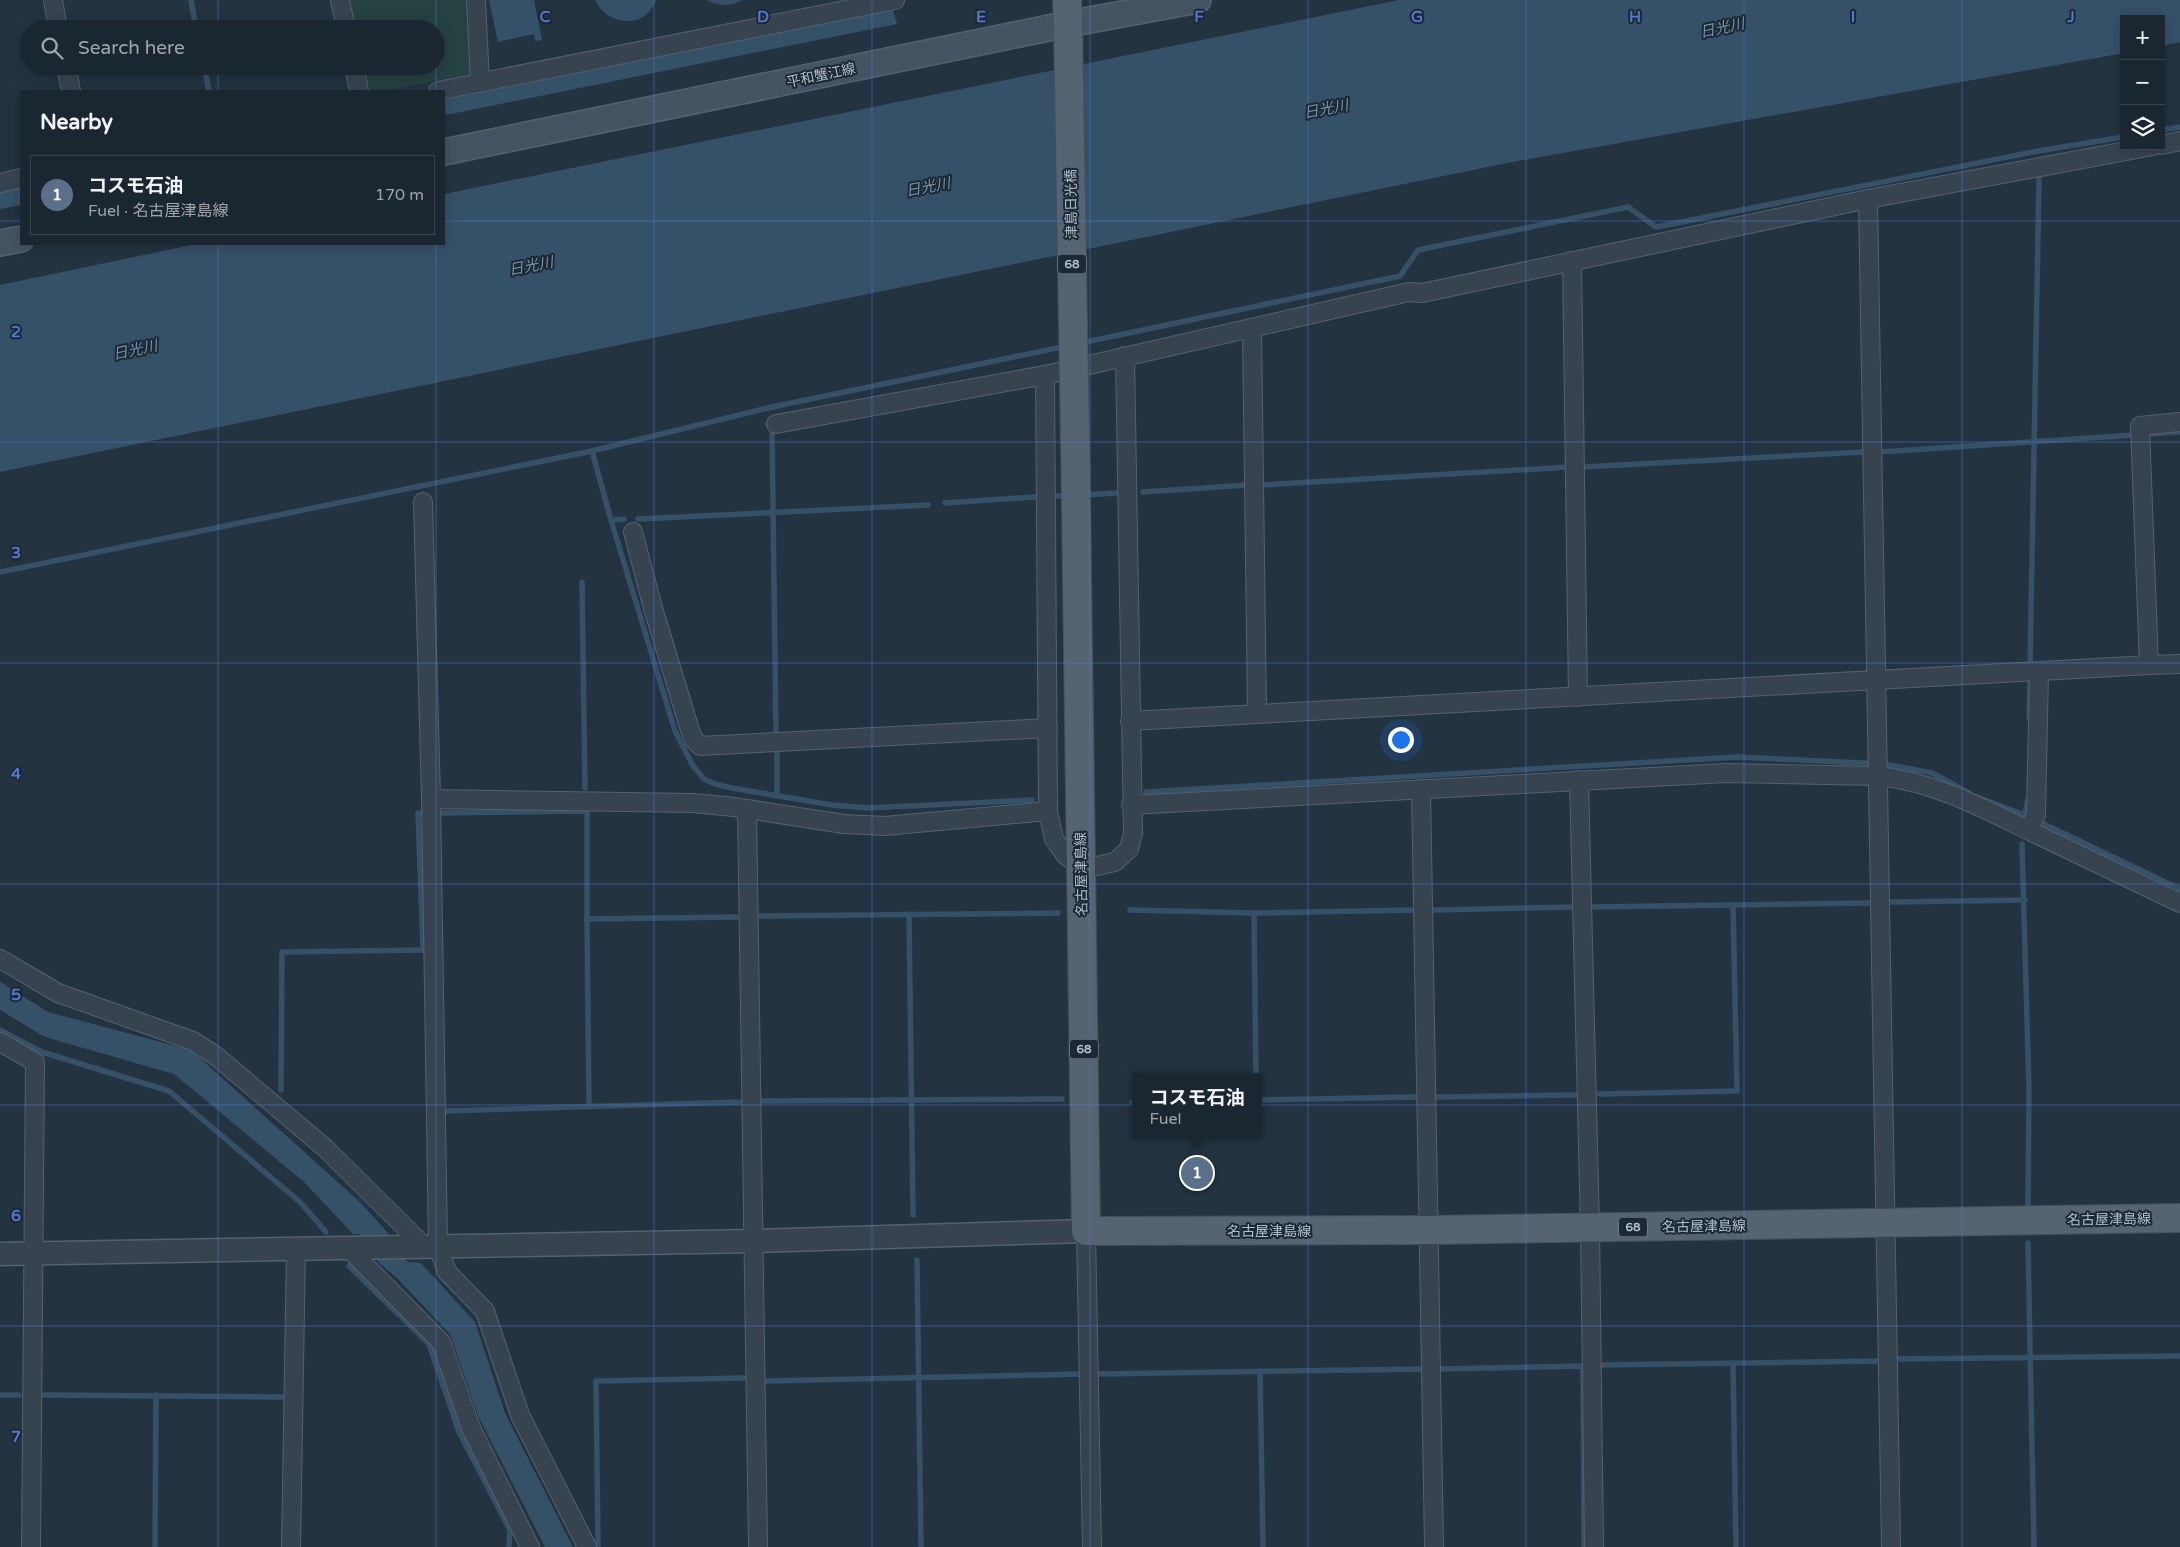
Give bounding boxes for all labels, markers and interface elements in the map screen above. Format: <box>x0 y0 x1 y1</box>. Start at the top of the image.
text: C <box>539 7 551 27</box>
text: D <box>757 7 769 27</box>
text: E <box>976 7 986 27</box>
text: F <box>1194 7 1204 27</box>
text: G <box>1411 7 1423 27</box>
text: H <box>1629 7 1641 27</box>
text: I <box>1851 7 1855 27</box>
text: J <box>2066 7 2075 27</box>
water label: 日光川 <box>1698 14 1748 41</box>
map controls <box>2120 15 2165 150</box>
button: + <box>2120 15 2165 60</box>
search box <box>20 20 445 75</box>
icon: search <box>38 34 66 62</box>
text: Search here <box>78 37 185 59</box>
street label: 平和蟹江線 <box>785 60 857 91</box>
button: − <box>2120 60 2165 105</box>
water label: 日光川 <box>1302 95 1352 122</box>
button: layers <box>2120 105 2165 150</box>
text: Nearby <box>40 110 113 135</box>
street label: 津島日光橋 <box>1062 169 1081 239</box>
water label: 日光川 <box>904 173 954 200</box>
text: コスモ石油 <box>88 175 183 197</box>
text: 1 <box>52 185 62 205</box>
text: 170 m <box>375 185 424 205</box>
text: Fuel · 名古屋津島線 <box>88 201 228 221</box>
water label: 日光川 <box>507 252 557 279</box>
road number: 68 <box>1058 254 1086 274</box>
text: 2 <box>11 322 21 342</box>
water label: 日光川 <box>111 336 161 363</box>
text: 3 <box>11 543 21 563</box>
your location <box>1388 727 1414 753</box>
text: 4 <box>11 764 21 784</box>
street label: 名古屋津島線 <box>1072 832 1091 916</box>
text: 5 <box>11 985 21 1005</box>
road number: 68 <box>1070 1040 1098 1058</box>
popup <box>1132 1073 1262 1138</box>
text: コスモ石油 <box>1149 1087 1245 1109</box>
text: Fuel <box>1149 1109 1181 1129</box>
pin: 1 <box>1181 1154 1213 1192</box>
text: 6 <box>11 1206 21 1226</box>
street label: 名古屋津島線 <box>2067 1210 2151 1229</box>
street label: 名古屋津島線 <box>1662 1217 1746 1236</box>
road number: 68 <box>1619 1218 1647 1236</box>
street label: 名古屋津島線 <box>1227 1223 1311 1240</box>
text: 7 <box>11 1427 21 1447</box>

